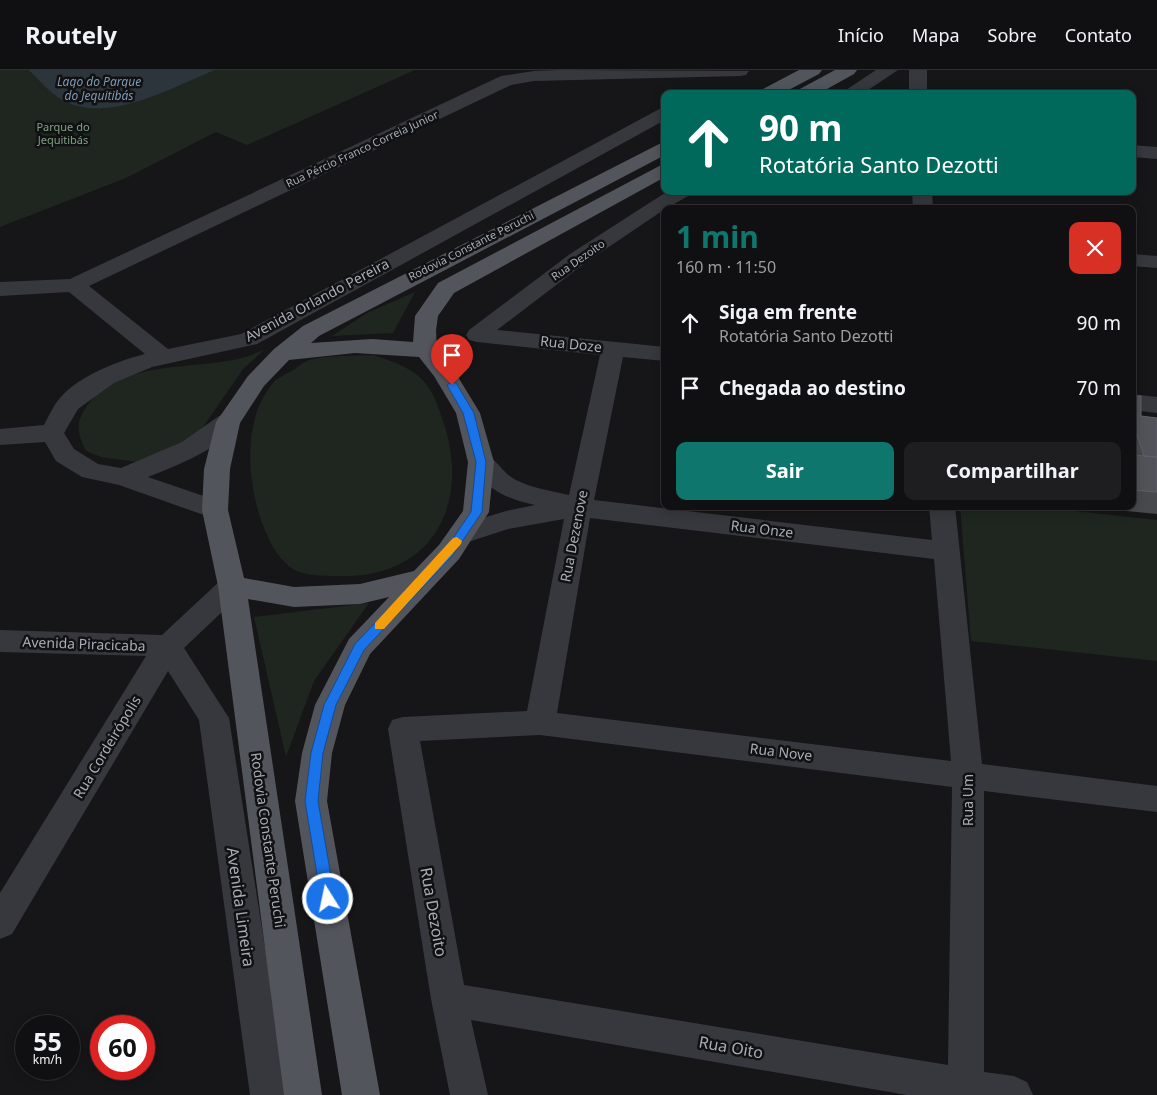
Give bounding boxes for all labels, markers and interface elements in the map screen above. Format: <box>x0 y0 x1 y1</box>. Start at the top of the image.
text: Routely <box>25 18 117 51</box>
text: Início <box>838 23 884 47</box>
text: Mapa <box>912 23 960 47</box>
text: Sobre <box>988 23 1037 47</box>
text: Contato <box>1065 23 1132 47</box>
water label: Lago do Parque do Jequitibás <box>57 73 141 104</box>
text: 90 m <box>759 104 842 151</box>
street label: Rua Pércio Franco Correia Junior <box>283 106 441 191</box>
icon: ahead <box>676 110 741 175</box>
park label: Parque do Jequitibás <box>36 119 90 147</box>
text: Rotatória Santo Dezotti <box>759 149 999 179</box>
street label: Rodovia Constante Peruchi <box>405 207 536 284</box>
text: 1 min <box>676 216 759 257</box>
button: close <box>1069 222 1121 274</box>
street label: Rua Dezoito <box>548 235 608 284</box>
street label: Avenida Orlando Pereira <box>241 253 392 346</box>
text: 160 m · 11:50 <box>676 256 776 278</box>
text: Siga em frente <box>719 299 857 325</box>
icon: ahead <box>676 309 704 337</box>
text: 90 m <box>1077 310 1121 336</box>
text: Rotatória Santo Dezotti <box>719 325 893 347</box>
street label: Rua Doze <box>539 331 603 356</box>
pin <box>431 334 473 385</box>
icon: arrive <box>438 341 466 369</box>
icon: arrive <box>676 374 704 402</box>
text: Chegada ao destino <box>719 375 906 401</box>
text: 70 m <box>1077 375 1121 401</box>
button: Sair <box>676 442 894 500</box>
button: Compartilhar <box>904 442 1121 500</box>
street label: Rua Dezenove <box>555 488 592 583</box>
street label: Rua Onze <box>730 515 795 542</box>
street label: Avenida Piracicaba <box>22 632 146 655</box>
street label: Rua Cordeirópolis <box>68 692 145 802</box>
street label: Rua Nove <box>749 738 813 765</box>
street label: Rodovia Constante Peruchi <box>247 751 290 929</box>
street label: Rua Um <box>958 774 977 826</box>
street label: Avenida Limeira <box>222 846 260 968</box>
street label: Rua Dezoito <box>415 866 453 958</box>
position arrow <box>301 872 353 924</box>
speed limit sign: 60 <box>90 1015 155 1080</box>
text: 55 <box>33 1024 62 1058</box>
street label: Rua Oito <box>697 1031 765 1063</box>
text: km/h <box>33 1051 62 1068</box>

